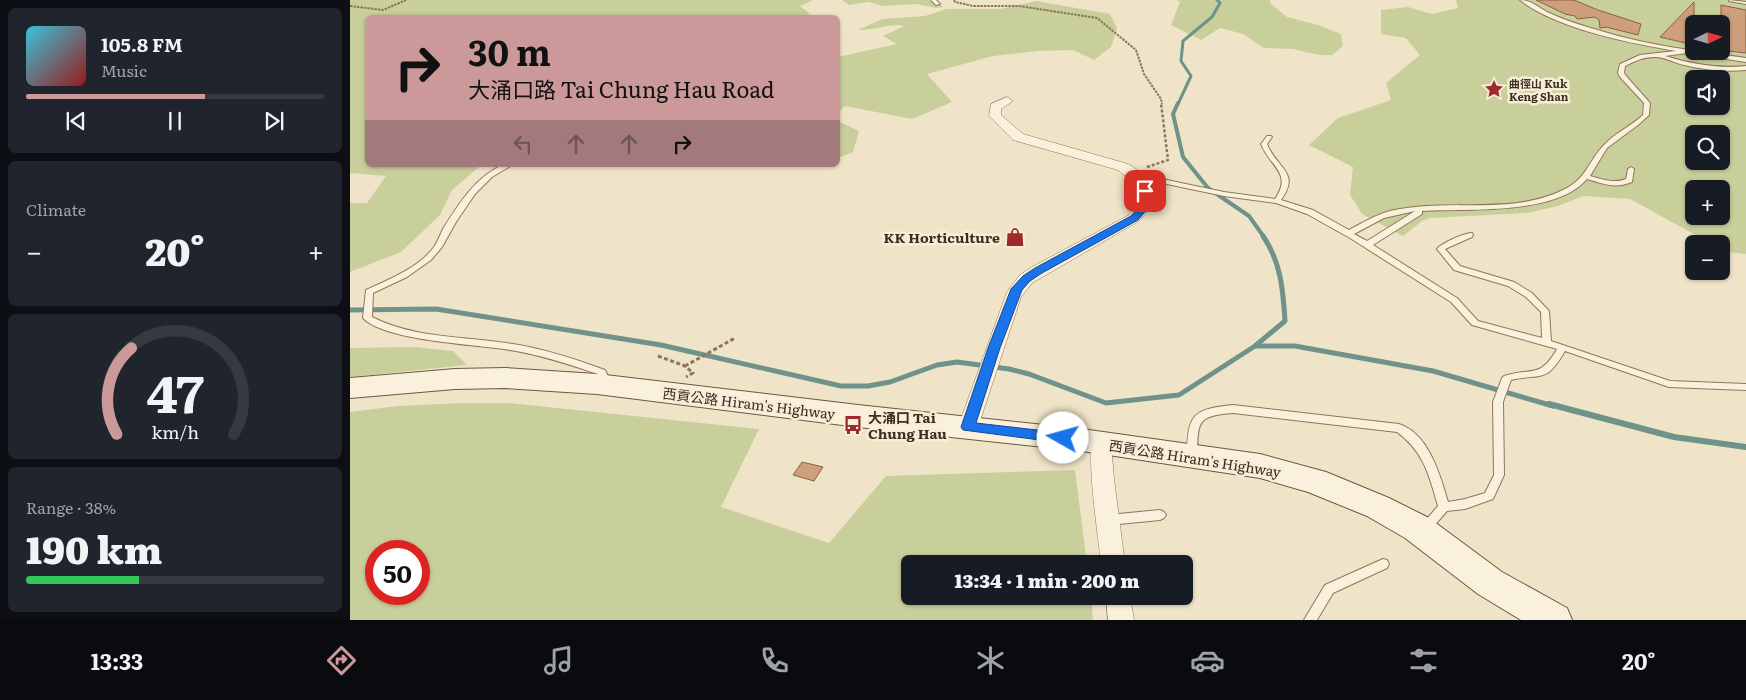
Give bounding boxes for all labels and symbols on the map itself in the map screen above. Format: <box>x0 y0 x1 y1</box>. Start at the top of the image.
north arrow <box>1685 15 1730 60</box>
place label: 曲徑山 Kuk Keng Shan <box>1509 75 1569 104</box>
place icon: 曲徑山 Kuk Keng Shan <box>1483 78 1505 100</box>
pin <box>1124 170 1166 212</box>
shop icon: KK Horticulture <box>1004 226 1026 248</box>
place label: KK Horticulture <box>884 227 1000 247</box>
street label: 西貢公路 Hiram's Highway <box>662 382 837 424</box>
place label: 大涌口 Tai Chung Hau <box>868 407 947 443</box>
position arrow <box>1036 411 1088 463</box>
bus stop icon: 大涌口 Tai Chung Hau <box>842 414 864 436</box>
street label: 西貢公路 Hiram's Highway <box>1108 435 1283 482</box>
speed limit sign: 50 <box>365 540 430 605</box>

